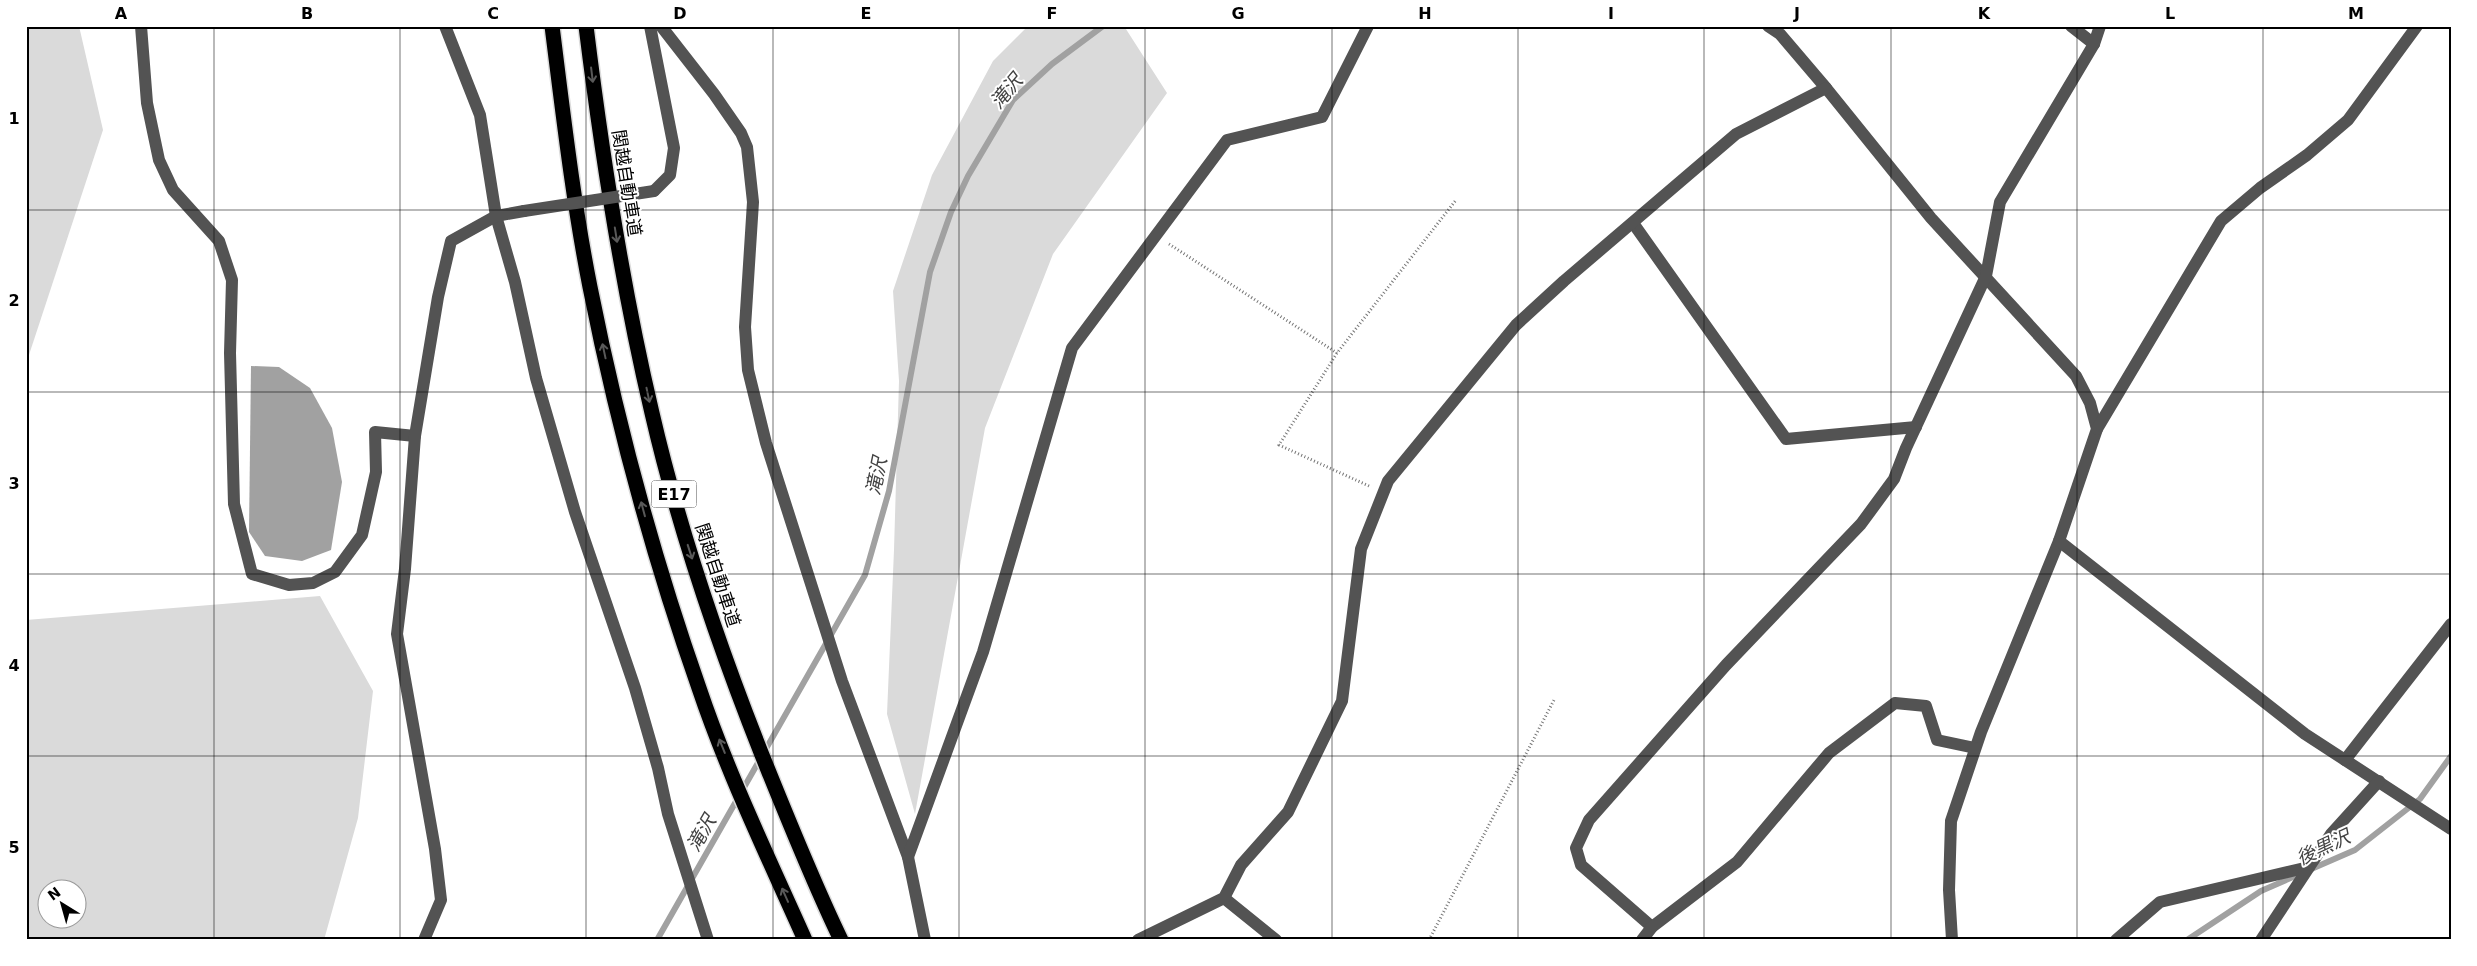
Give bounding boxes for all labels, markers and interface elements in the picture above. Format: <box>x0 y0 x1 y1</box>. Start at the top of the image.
text: A <box>115 4 128 23</box>
text: B <box>301 4 313 23</box>
text: C <box>487 4 499 23</box>
text: D <box>673 4 687 23</box>
text: E <box>861 4 871 23</box>
text: F <box>1047 4 1057 23</box>
text: G <box>1231 4 1245 23</box>
text: H <box>1418 4 1432 23</box>
text: I <box>1608 4 1614 23</box>
text: J <box>1793 4 1800 23</box>
text: K <box>1978 4 1991 23</box>
text: L <box>2165 4 2175 23</box>
text: M <box>2348 4 2364 23</box>
one-way arrow <box>587 66 597 82</box>
water label: 滝沢 <box>985 67 1029 113</box>
text: 1 <box>8 109 20 128</box>
street label: 関越自動車道 <box>608 128 646 238</box>
one-way arrow <box>611 227 621 243</box>
text: 2 <box>8 291 20 310</box>
one-way arrow <box>599 343 608 359</box>
one-way arrow <box>644 386 653 402</box>
water label: 滝沢 <box>861 452 891 497</box>
text: 3 <box>8 474 20 493</box>
road number: E17 <box>652 480 696 508</box>
one-way arrow <box>638 501 647 517</box>
street label: 関越自動車道 <box>691 520 745 630</box>
one-way arrow <box>685 543 695 559</box>
text: 4 <box>8 656 20 675</box>
one-way arrow <box>716 739 726 754</box>
water label: 滝沢 <box>682 808 722 855</box>
water label: 後黒沢 <box>2293 824 2356 869</box>
text: 5 <box>8 838 20 857</box>
north arrow <box>38 878 88 928</box>
text: N <box>45 884 64 904</box>
one-way arrow <box>780 888 790 903</box>

